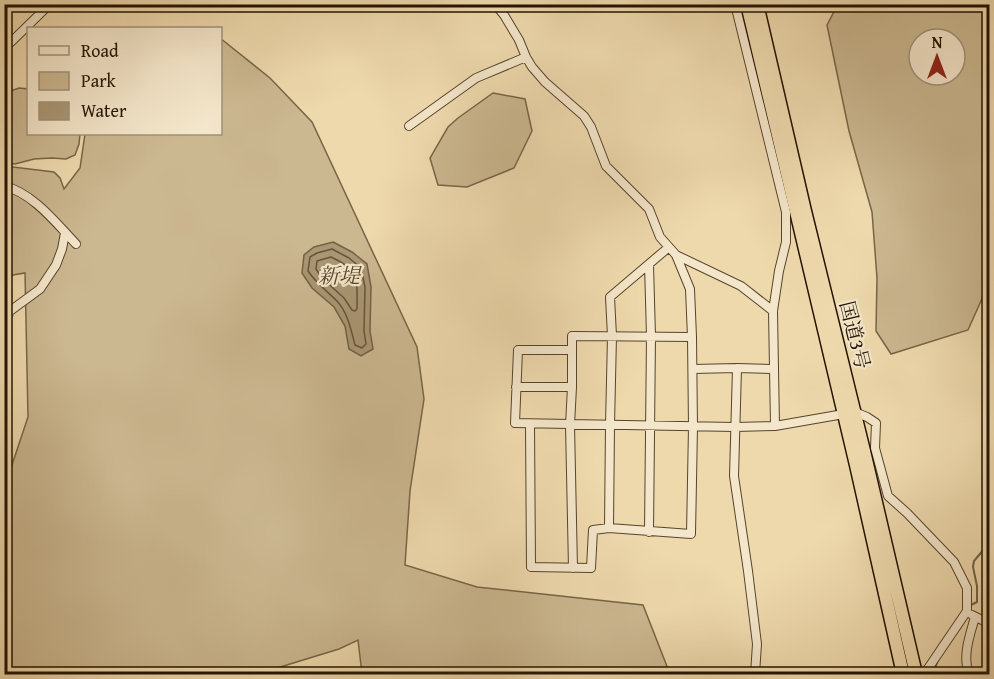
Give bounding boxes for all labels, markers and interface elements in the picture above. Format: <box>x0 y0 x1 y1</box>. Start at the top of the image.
legend <box>27 27 222 135</box>
north arrow <box>907 27 967 87</box>
text: N <box>932 30 943 54</box>
text: Road <box>81 37 119 64</box>
text: Park <box>81 67 117 94</box>
text: Water <box>81 97 127 124</box>
water label: 新堤 <box>318 260 363 291</box>
street label: 国道3号 <box>833 298 878 372</box>

